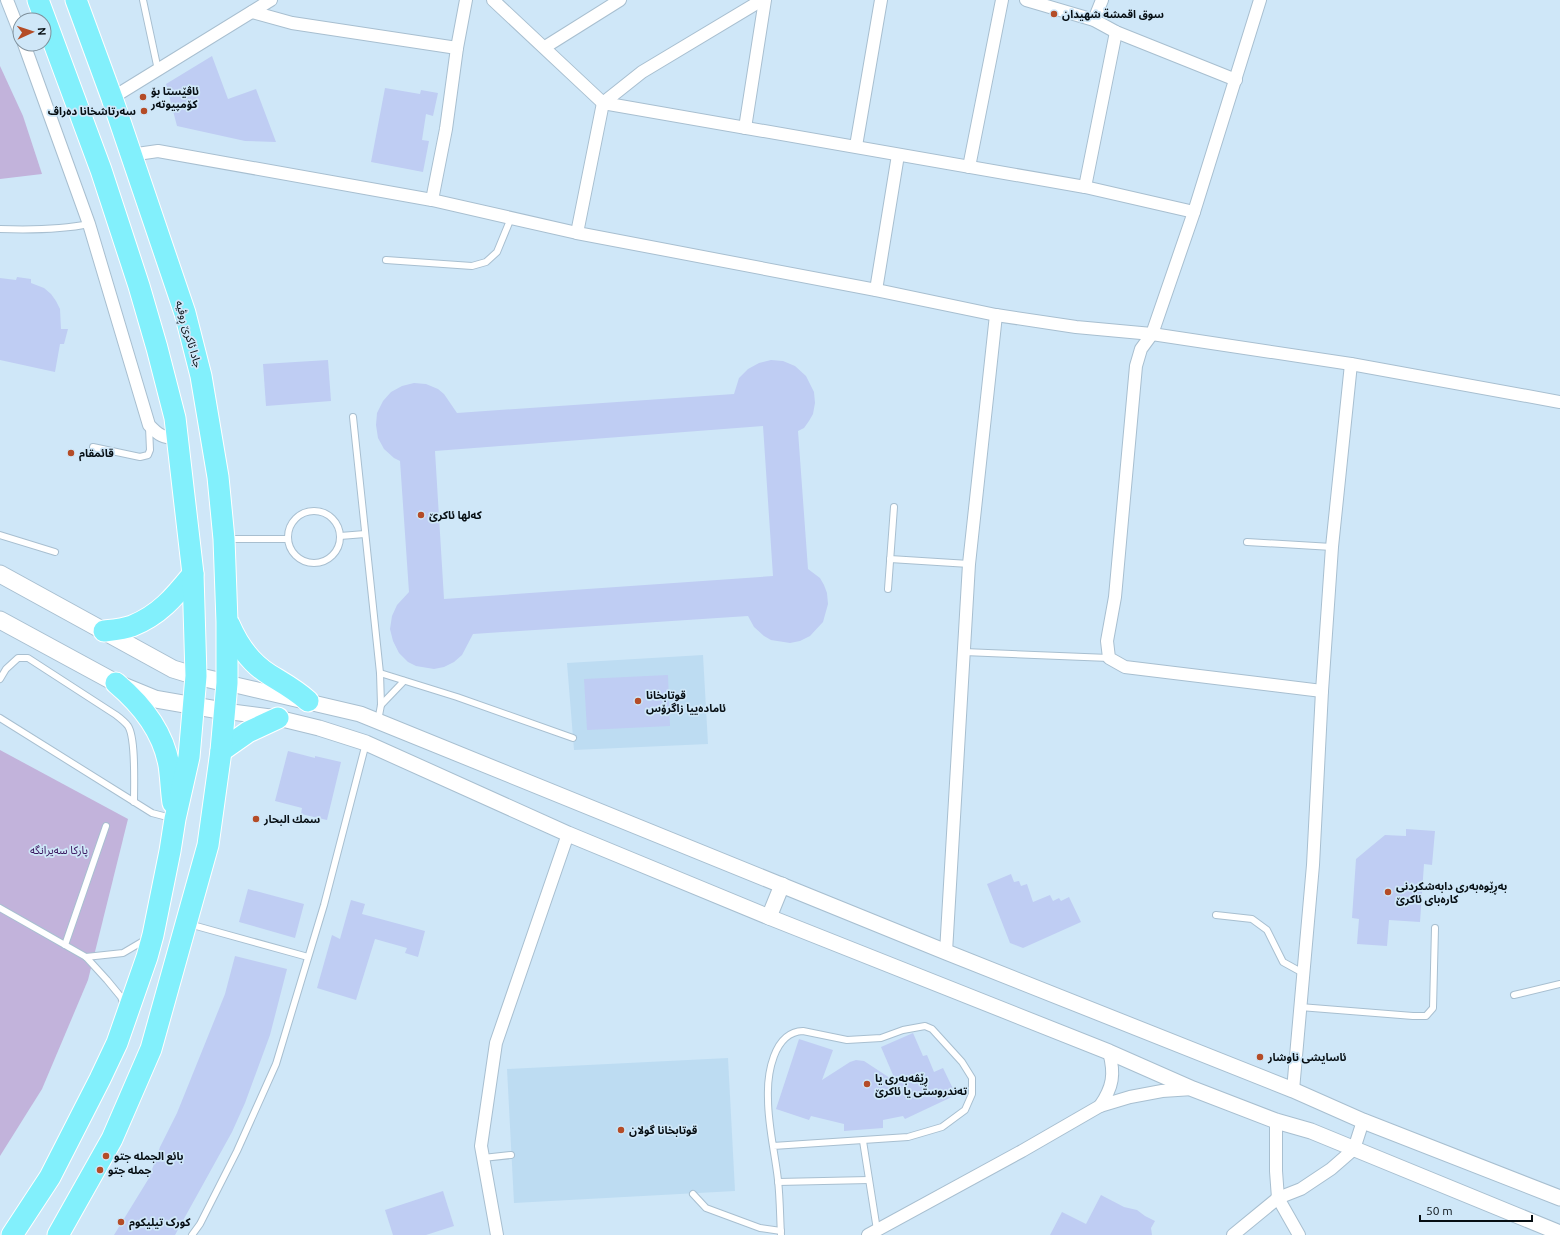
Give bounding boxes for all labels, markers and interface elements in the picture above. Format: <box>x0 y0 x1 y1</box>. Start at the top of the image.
place label: سوق اقمشة شهيدان <box>1062 8 1164 21</box>
marker: سوق اقمشة شهيدان <box>1049 9 1059 19</box>
north arrow <box>12 12 52 52</box>
text: N <box>36 27 48 36</box>
place label: ئاڤێستا بۆ کۆمپیوتەر <box>150 85 199 112</box>
marker: ئاڤێستا بۆ کۆمپیوتەر <box>138 92 148 102</box>
place label: سەرتاشخانا دەراڤ <box>48 105 136 118</box>
marker: سەرتاشخانا دەراڤ <box>139 106 149 116</box>
street label: جادا ئاکرێ ڕوڤیە <box>170 299 204 370</box>
place label: قائمقام <box>79 447 114 462</box>
marker: قائمقام <box>66 448 76 458</box>
place label: کەلها ئاکرێ <box>429 509 483 522</box>
marker: کەلها ئاکرێ <box>416 510 426 520</box>
place label: قوتابخانا ئامادەییا زاگرۆس <box>646 689 726 715</box>
marker: قوتابخانا ئامادەییا زاگرۆس <box>633 696 643 706</box>
place label: سمك البحار <box>263 813 320 826</box>
marker: سمك البحار <box>251 814 261 824</box>
park label: پارکا سەیرانگه <box>30 844 88 858</box>
place label: بەڕێوەبەری دابەشکردنی کارەبای ئاکرێ <box>1396 880 1507 906</box>
marker: بەڕێوەبەری دابەشکردنی کارەبای ئاکرێ <box>1383 887 1393 897</box>
place label: ئاسايشى ناوشار <box>1267 1051 1346 1064</box>
marker: ئاسايشى ناوشار <box>1255 1052 1265 1062</box>
place label: ڕێڤەبەری یا تەندروستی یا ئاکرێ <box>875 1072 967 1098</box>
marker: ڕێڤەبەری یا تەندروستی یا ئاکرێ <box>862 1079 872 1089</box>
place label: قوتابخانا گولان <box>629 1124 698 1137</box>
marker: قوتابخانا گولان <box>616 1125 626 1135</box>
place label: بائع الجملە جتو <box>114 1150 183 1165</box>
marker: بائع الجملە جتو <box>101 1151 111 1161</box>
place label: جملە جتو <box>108 1164 152 1177</box>
marker: جملە جتو <box>95 1165 105 1175</box>
scale bar <box>1420 1197 1532 1223</box>
text: 50 m <box>1426 1204 1453 1217</box>
place label: کورک تيليكوم <box>129 1216 192 1231</box>
marker: کورک تيليكوم <box>116 1217 126 1227</box>

